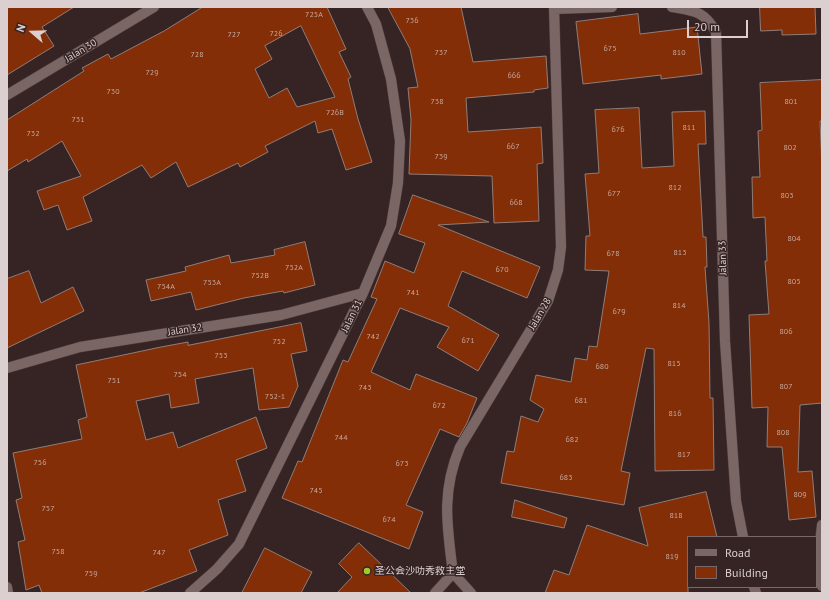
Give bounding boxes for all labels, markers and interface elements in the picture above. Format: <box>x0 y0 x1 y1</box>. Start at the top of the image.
house number: 725A <box>305 10 323 20</box>
north arrow <box>12 12 52 52</box>
scale bar <box>689 12 750 38</box>
house number: 736 <box>405 16 419 26</box>
text: 20 m <box>694 19 720 34</box>
text: N <box>13 22 29 34</box>
house number: 726 <box>269 29 283 39</box>
house number: 727 <box>227 30 241 40</box>
street label: Jalan 30 <box>63 37 99 65</box>
house number: 675 <box>603 44 617 54</box>
house number: 737 <box>434 48 448 58</box>
house number: 810 <box>672 48 686 58</box>
house number: 728 <box>190 50 204 60</box>
house number: 729 <box>145 68 159 78</box>
house number: 666 <box>507 71 521 81</box>
house number: 730 <box>106 87 120 97</box>
house number: 738 <box>430 97 444 107</box>
house number: 801 <box>784 97 798 107</box>
house number: 726B <box>326 108 344 118</box>
house number: 731 <box>71 115 85 125</box>
house number: 811 <box>682 123 696 133</box>
house number: 676 <box>611 125 625 135</box>
house number: 732 <box>26 129 40 139</box>
house number: 667 <box>506 142 520 152</box>
house number: 802 <box>783 143 797 153</box>
house number: 739 <box>434 152 448 162</box>
house number: 812 <box>668 183 682 193</box>
house number: 677 <box>607 189 621 199</box>
house number: 803 <box>780 191 794 201</box>
house number: 668 <box>509 198 523 208</box>
house number: 804 <box>787 234 801 244</box>
street label: Jalan 33 <box>716 240 730 276</box>
house number: 813 <box>673 248 687 258</box>
house number: 678 <box>606 249 620 259</box>
house number: 752A <box>285 263 303 273</box>
house number: 670 <box>495 265 509 275</box>
house number: 752B <box>251 271 269 281</box>
house number: 805 <box>787 277 801 287</box>
house number: 753A <box>203 278 221 288</box>
house number: 754A <box>157 282 175 292</box>
house number: 741 <box>406 288 420 298</box>
street label: Jalan 28 <box>526 296 554 332</box>
street label: Jalan 31 <box>339 298 365 334</box>
house number: 814 <box>672 301 686 311</box>
house number: 679 <box>612 307 626 317</box>
street label: Jalan 32 <box>167 321 203 339</box>
house number: 806 <box>779 327 793 337</box>
house number: 742 <box>366 332 380 342</box>
house number: 671 <box>461 336 475 346</box>
house number: 752 <box>272 337 286 347</box>
house number: 753 <box>214 351 228 361</box>
house number: 815 <box>667 359 681 369</box>
house number: 680 <box>595 362 609 372</box>
house number: 754 <box>173 370 187 380</box>
house number: 751 <box>107 376 121 386</box>
house number: 807 <box>779 382 793 392</box>
house number: 743 <box>358 383 372 393</box>
house number: 752-1 <box>265 392 285 402</box>
house number: 681 <box>574 396 588 406</box>
house number: 672 <box>432 401 446 411</box>
house number: 816 <box>668 409 682 419</box>
house number: 808 <box>776 428 790 438</box>
house number: 744 <box>334 433 348 443</box>
house number: 682 <box>565 435 579 445</box>
house number: 817 <box>677 450 691 460</box>
house number: 756 <box>33 458 47 468</box>
house number: 673 <box>395 459 409 469</box>
house number: 683 <box>559 473 573 483</box>
house number: 745 <box>309 486 323 496</box>
house number: 809 <box>793 490 807 500</box>
house number: 757 <box>41 504 55 514</box>
house number: 818 <box>669 511 683 521</box>
house number: 674 <box>382 515 396 525</box>
legend <box>687 536 817 588</box>
text: Road <box>725 545 750 560</box>
house number: 758 <box>51 547 65 557</box>
house number: 747 <box>152 548 166 558</box>
house number: 819 <box>665 552 679 562</box>
place label: 圣公会沙叻秀救主堂 <box>375 565 465 577</box>
text: Building <box>725 565 768 580</box>
marker: 圣公会沙叻秀救主堂 <box>362 566 372 576</box>
house number: 759 <box>84 569 98 579</box>

